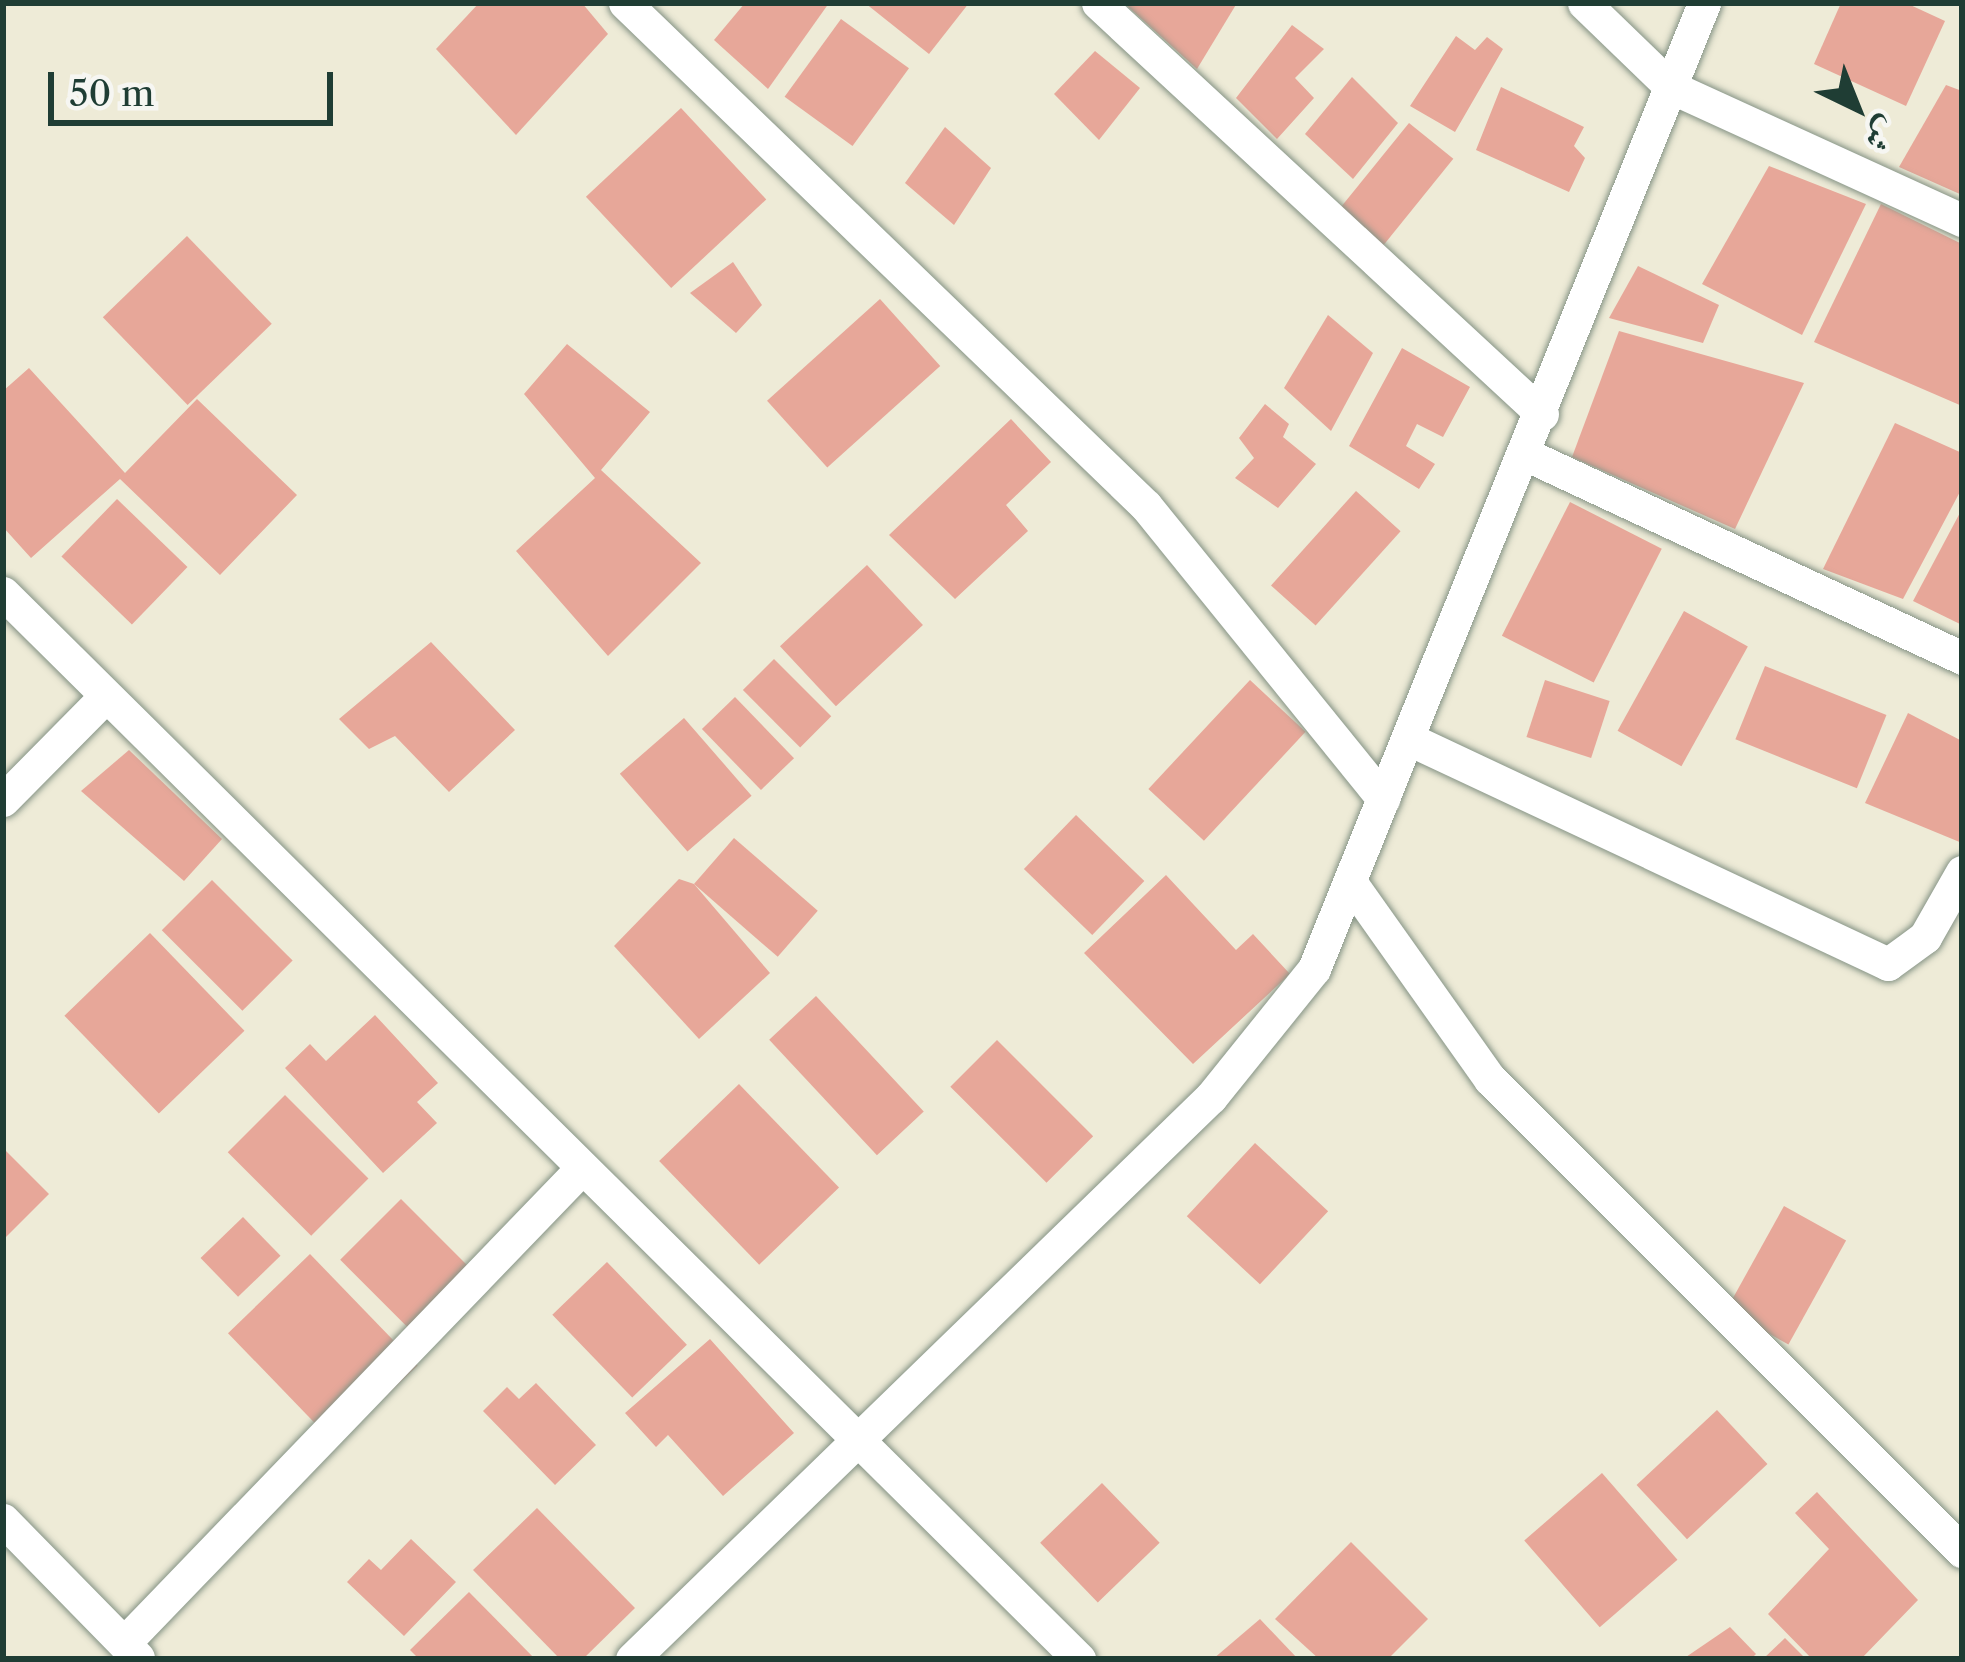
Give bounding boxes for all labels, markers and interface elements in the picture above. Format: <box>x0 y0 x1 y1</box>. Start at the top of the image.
scale bar <box>54 48 339 122</box>
north arrow <box>1797 48 1917 168</box>
text: 50 m <box>69 71 154 115</box>
text: ش <box>1856 109 1908 161</box>

